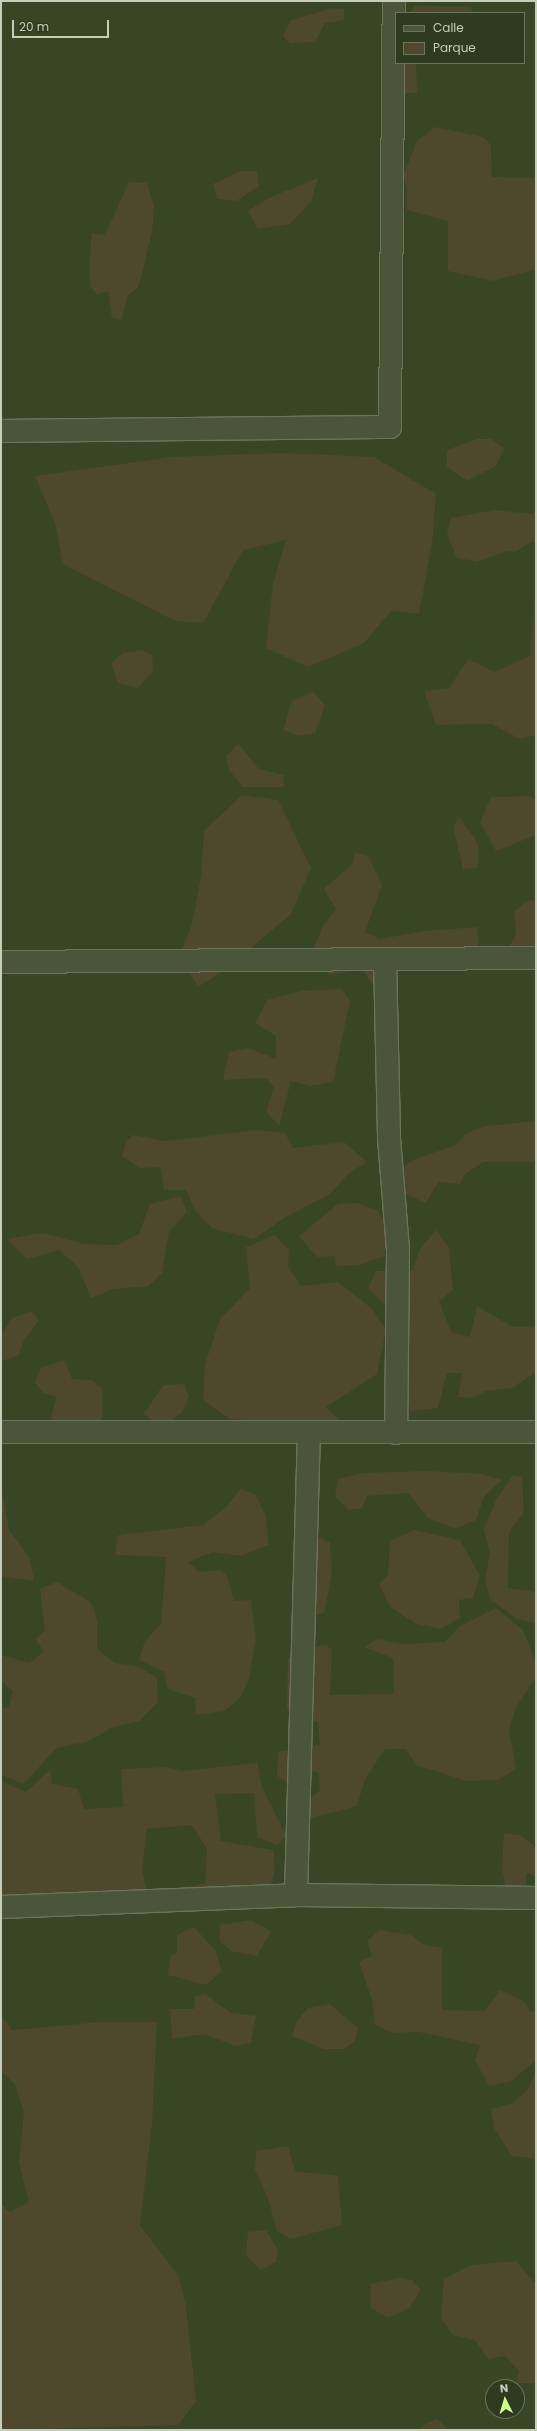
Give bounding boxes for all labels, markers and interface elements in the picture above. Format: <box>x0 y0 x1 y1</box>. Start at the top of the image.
scale bar <box>14 12 111 38</box>
legend <box>395 12 525 64</box>
text: 20 m <box>19 18 49 35</box>
text: Calle <box>433 19 464 36</box>
text: Parque <box>433 39 476 56</box>
north arrow <box>485 2379 525 2419</box>
text: N <box>499 2380 509 2396</box>

